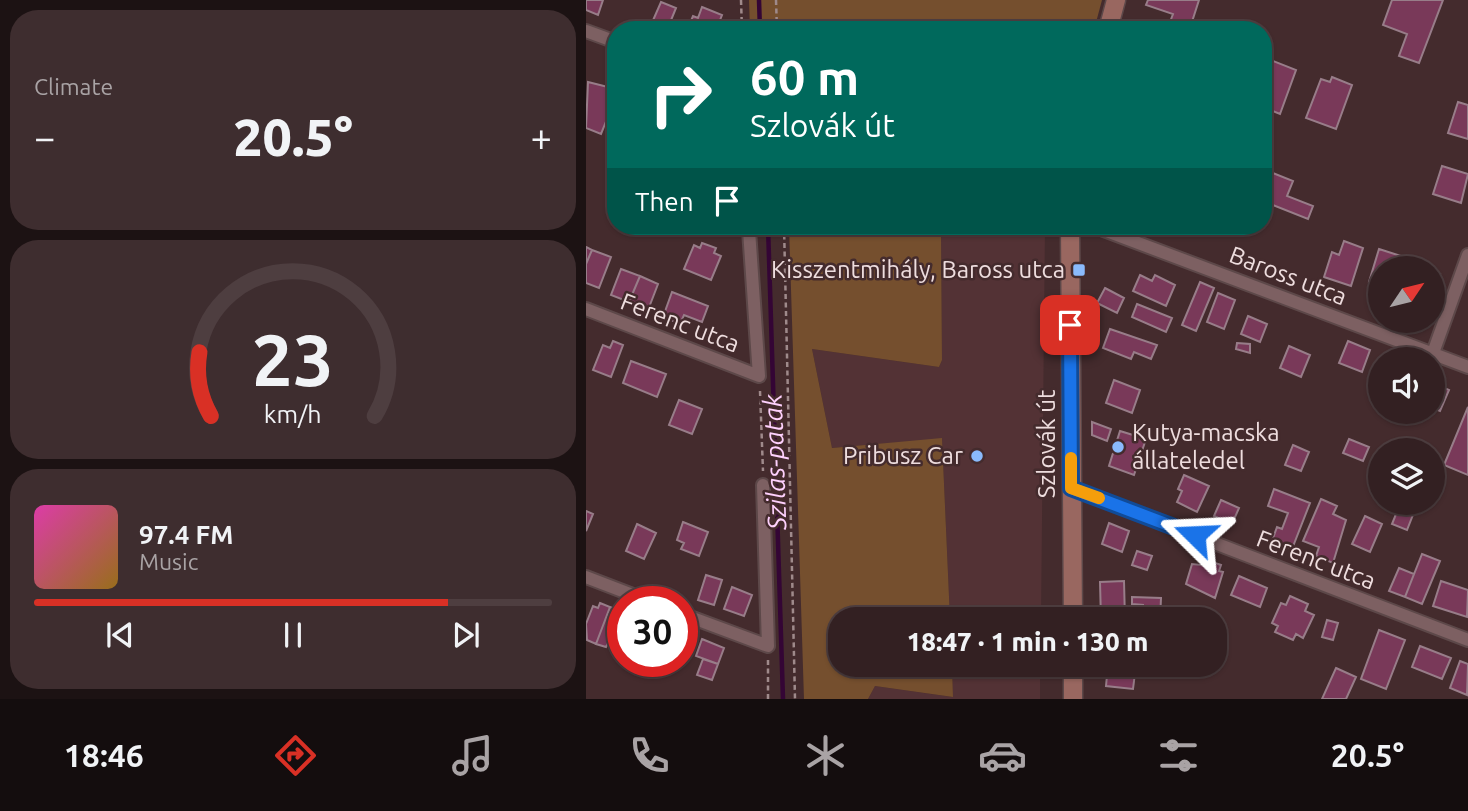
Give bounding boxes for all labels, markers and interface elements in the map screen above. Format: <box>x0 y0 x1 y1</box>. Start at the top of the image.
icon: right <box>635 49 726 140</box>
text: 60 m <box>750 49 859 104</box>
text: Climate <box>34 74 113 99</box>
text: Szlovák út <box>750 107 895 143</box>
text: 20.5° <box>233 108 353 166</box>
text: − <box>34 116 55 158</box>
text: + <box>531 116 552 158</box>
icon: arrive <box>708 182 746 220</box>
text: Then <box>635 187 694 216</box>
street label: Baross utca <box>1226 241 1351 310</box>
place label: Kisszentmihály, Baross utca <box>771 256 1065 283</box>
north arrow <box>1368 256 1445 332</box>
map controls <box>1368 256 1445 515</box>
marker: Kisszentmihály, Baross utca <box>1071 262 1087 278</box>
street label: Ferenc utca <box>617 288 743 358</box>
pin <box>1040 295 1100 355</box>
icon: arrive <box>1051 306 1089 344</box>
text: 23 <box>252 318 334 400</box>
button: sound <box>1368 347 1445 424</box>
street label: Szlovák út <box>1033 389 1060 498</box>
water label: Szilas-patak <box>758 393 791 532</box>
text: km/h <box>264 399 322 427</box>
place label: Kutya-macska állateledel <box>1132 419 1280 474</box>
button: layers <box>1368 438 1445 515</box>
marker: Kutya-macska állateledel <box>1110 439 1126 455</box>
place label: Pribusz Car <box>843 442 963 469</box>
marker: Pribusz Car <box>969 448 985 464</box>
position arrow <box>1158 498 1232 572</box>
text: 97.4 FM <box>139 520 233 549</box>
street label: Ferenc utca <box>1253 525 1379 595</box>
text: Music <box>139 549 198 574</box>
speed limit sign: 30 <box>607 586 698 677</box>
icon: previous <box>101 616 139 654</box>
icon: pause <box>274 616 312 654</box>
icon: next <box>447 616 485 654</box>
text: 18:47 · 1 min · 130 m <box>907 627 1148 656</box>
icon: directions <box>271 731 320 780</box>
icon: music <box>448 731 497 780</box>
icon: phone <box>625 731 674 780</box>
icon: climate <box>801 731 850 780</box>
icon: car <box>978 731 1027 780</box>
icon: filters <box>1154 731 1203 780</box>
text: 18:46 <box>64 737 144 773</box>
text: 20.5° <box>1331 737 1404 773</box>

